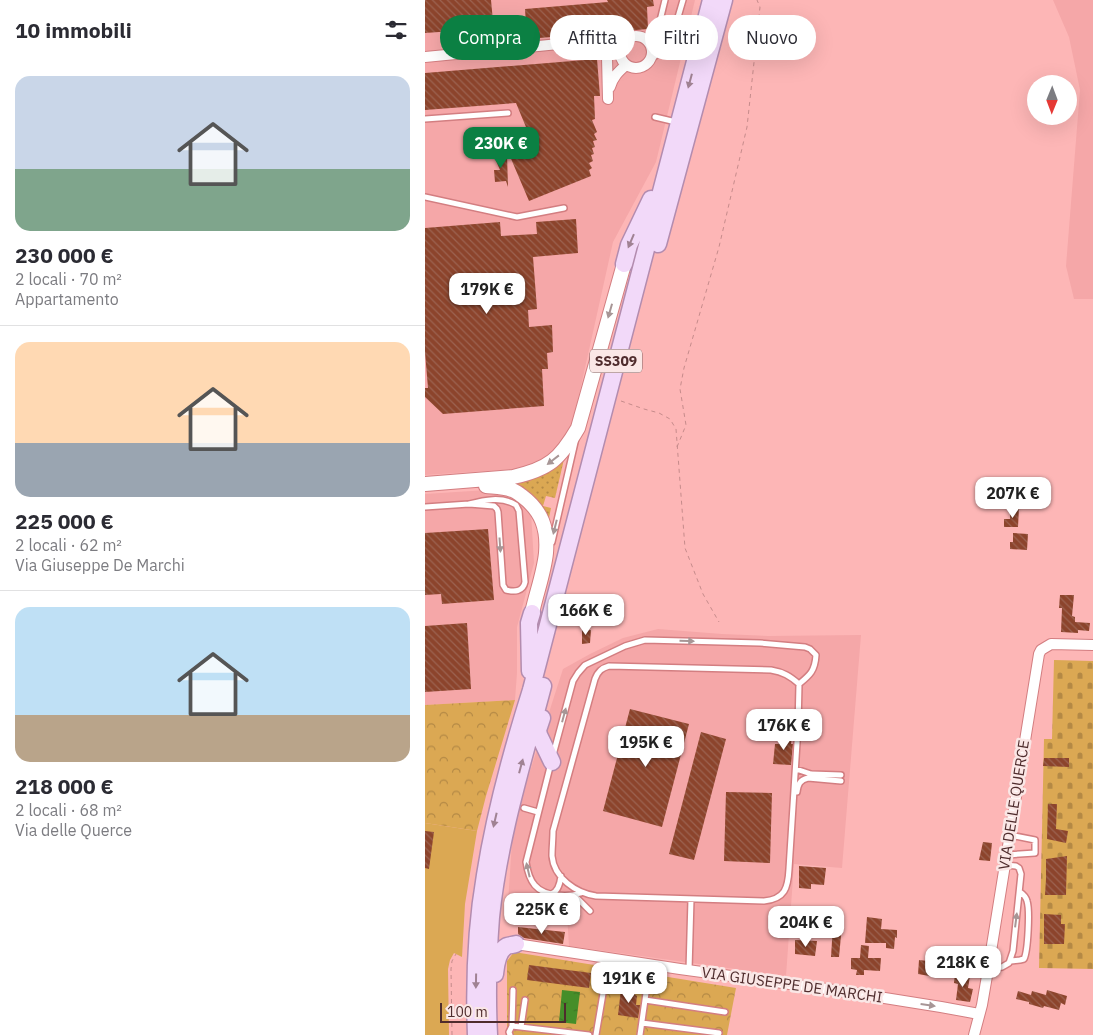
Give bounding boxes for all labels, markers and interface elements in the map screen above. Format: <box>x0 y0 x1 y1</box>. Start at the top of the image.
chip: Compra <box>440 15 540 60</box>
chip: Affitta <box>550 15 635 60</box>
chip: Filtri <box>645 15 718 60</box>
chip: Nuovo <box>728 15 816 60</box>
text: 10 immobili <box>15 16 132 44</box>
icon: filters <box>382 16 410 44</box>
one-way arrow <box>685 73 693 88</box>
north arrow <box>1027 75 1077 125</box>
map controls <box>1027 75 1077 125</box>
icon: home <box>168 109 258 199</box>
pin: 230K € <box>460 126 542 169</box>
text: 230K € <box>474 133 528 153</box>
one-way arrow <box>627 234 635 248</box>
text: 230 000 € <box>15 241 114 269</box>
text: 2 locali · 70 m² <box>15 269 122 289</box>
pin: 179K € <box>446 272 528 315</box>
text: 179K € <box>460 279 514 299</box>
text: Appartamento <box>15 289 119 309</box>
one-way arrow <box>606 304 614 319</box>
road number: SS309 <box>590 350 642 372</box>
icon: home <box>168 374 258 464</box>
one-way arrow <box>546 455 560 465</box>
pin: 207K € <box>972 476 1054 519</box>
text: 207K € <box>986 483 1040 503</box>
text: 225 000 € <box>15 507 114 535</box>
one-way arrow <box>551 519 559 534</box>
text: 2 locali · 62 m² <box>15 535 122 555</box>
one-way arrow <box>496 537 504 553</box>
text: Via Giuseppe De Marchi <box>15 555 185 575</box>
pin: 166K € <box>545 594 627 636</box>
text: 166K € <box>559 600 613 620</box>
one-way arrow <box>679 638 695 646</box>
icon: home <box>168 639 258 729</box>
one-way arrow <box>560 707 568 723</box>
pin: 176K € <box>743 708 825 751</box>
text: 176K € <box>757 715 811 735</box>
pin: 195K € <box>605 726 687 768</box>
text: 195K € <box>619 732 673 752</box>
street label: VIA DELLE QUERCE <box>994 739 1033 871</box>
one-way arrow <box>518 758 526 773</box>
text: 218 000 € <box>15 772 114 800</box>
text: 2 locali · 68 m² <box>15 800 122 820</box>
one-way arrow <box>491 812 499 827</box>
text: Via delle Querce <box>15 820 132 840</box>
one-way arrow <box>524 863 532 878</box>
pin: 225K € <box>501 892 583 935</box>
text: 225K € <box>515 899 569 919</box>
pin: 204K € <box>765 906 847 948</box>
text: 204K € <box>779 912 833 932</box>
one-way arrow <box>1012 912 1020 928</box>
pin: 218K € <box>922 946 1004 988</box>
text: 218K € <box>936 952 990 972</box>
pin: 191K € <box>588 962 670 1004</box>
street label: VIA GIUSEPPE DE MARCHI <box>700 962 884 1007</box>
text: 191K € <box>602 968 656 988</box>
one-way arrow <box>472 973 480 989</box>
scale bar <box>440 1000 566 1023</box>
one-way arrow <box>920 1001 936 1009</box>
text: 100 m <box>447 1003 488 1021</box>

